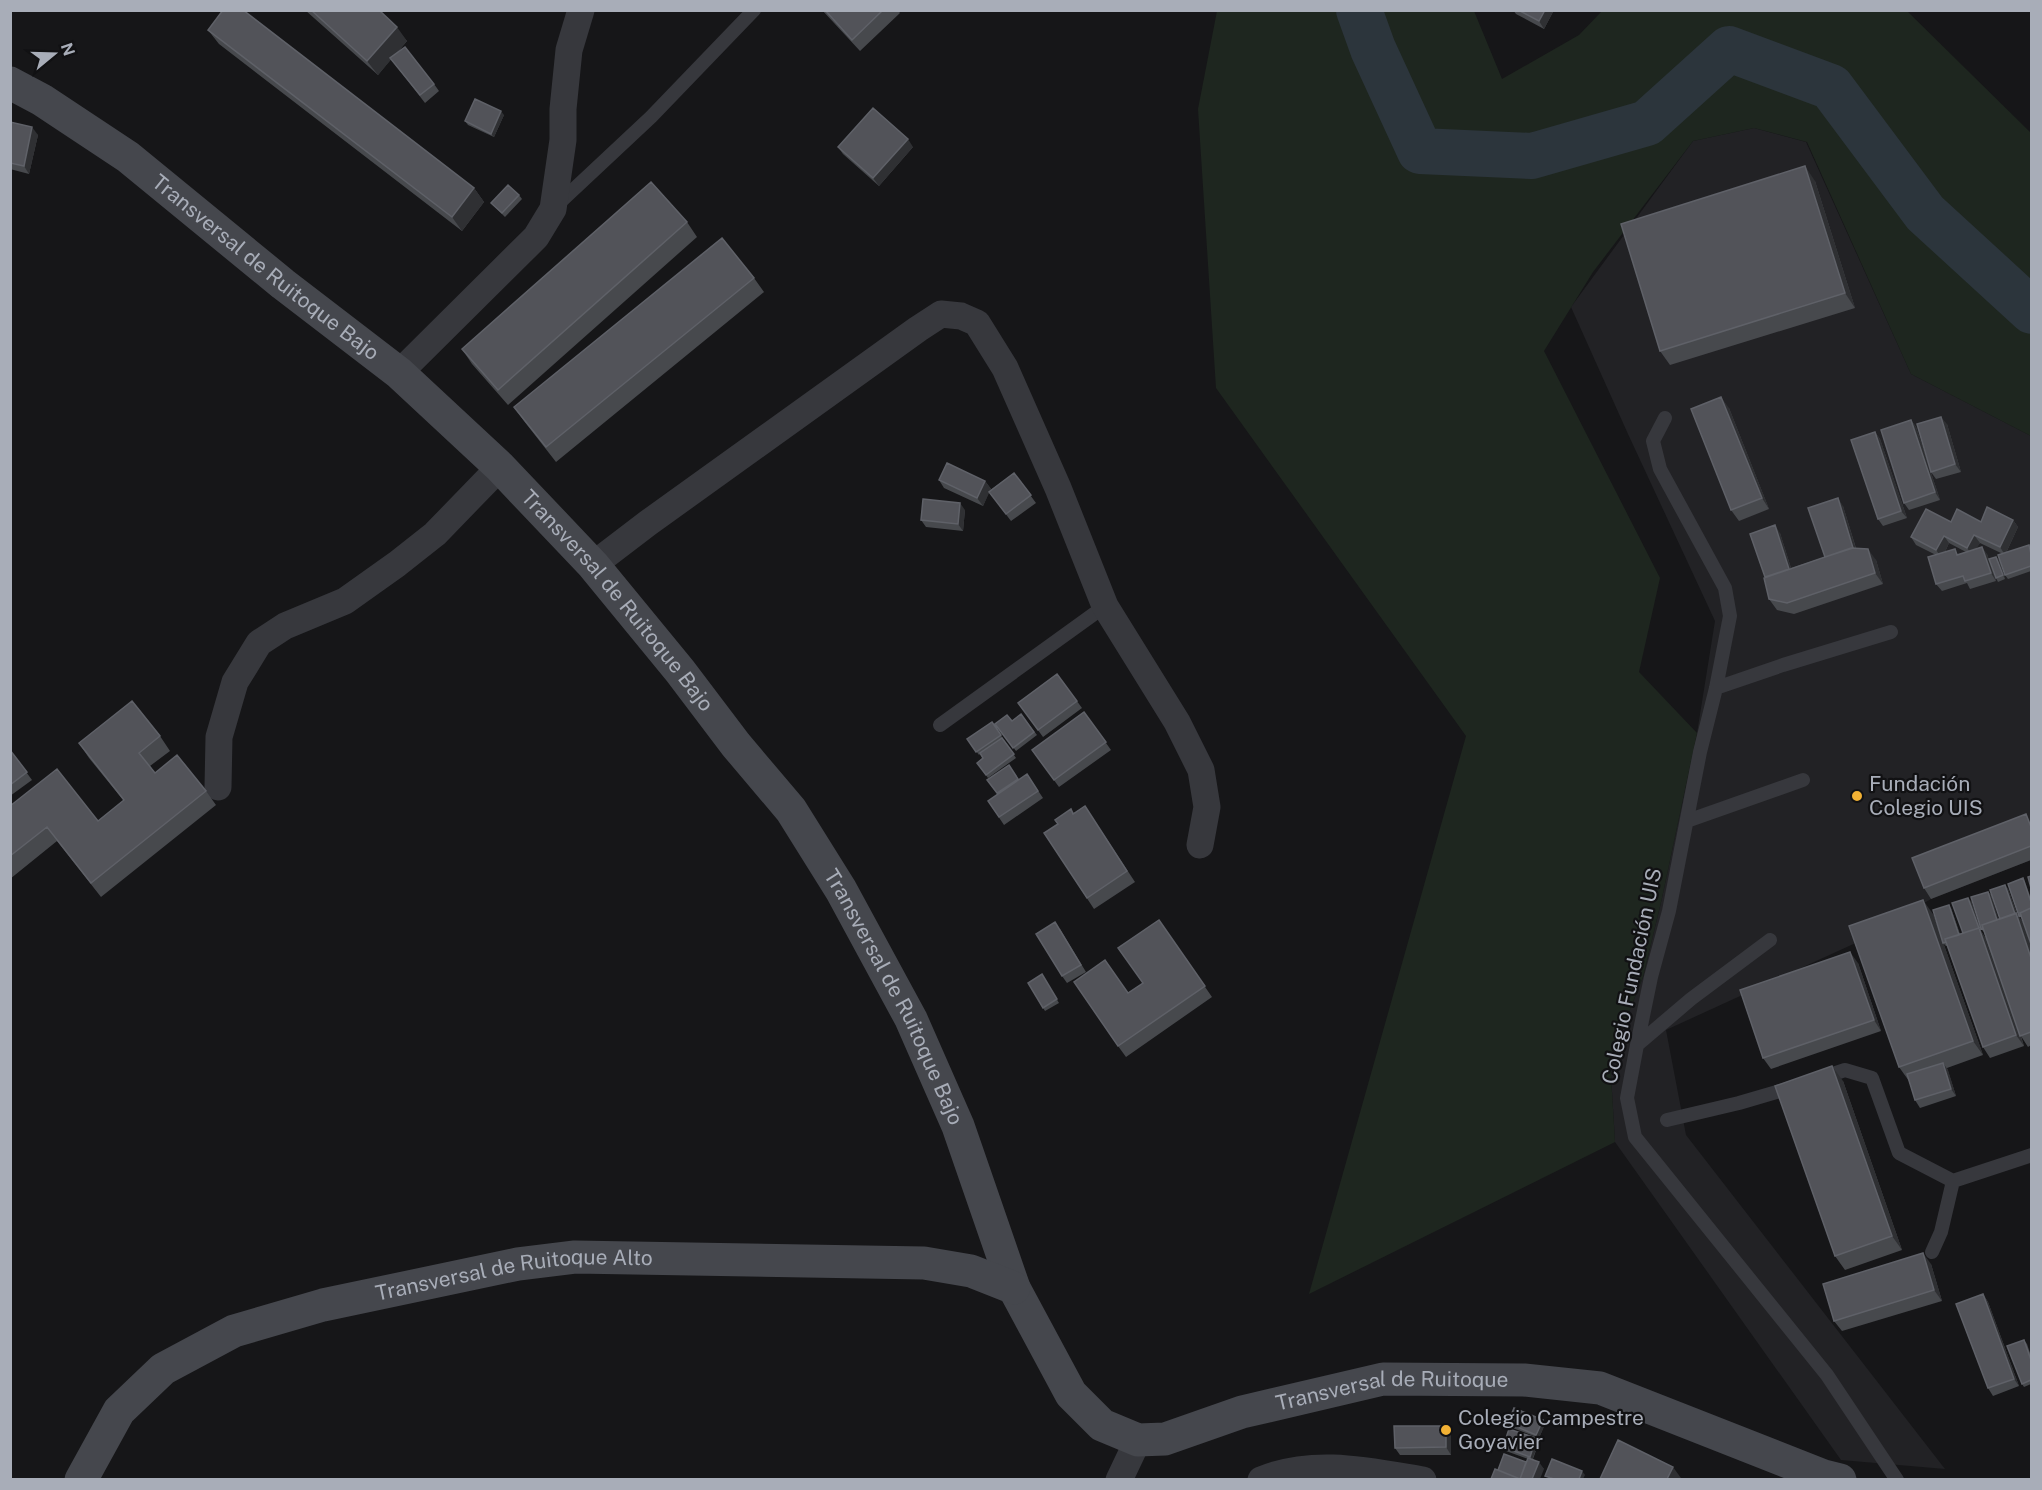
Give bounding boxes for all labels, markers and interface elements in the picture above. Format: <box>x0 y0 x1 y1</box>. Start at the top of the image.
north arrow <box>24 24 84 84</box>
text: N <box>57 40 79 58</box>
street label: Transversal de Ruitoque Bajo <box>147 169 384 365</box>
street label: Transversal de Ruitoque Bajo <box>516 484 719 716</box>
place label: Fundación Colegio UIS <box>1869 771 1983 820</box>
marker: Fundación Colegio UIS <box>1850 789 1864 803</box>
street label: Transversal de Ruitoque Bajo <box>819 864 969 1129</box>
street label: Colegio Fundación UIS <box>1596 866 1667 1086</box>
street label: Transversal de Ruitoque Alto <box>373 1244 653 1306</box>
street label: Transversal de Ruitoque <box>1273 1366 1509 1416</box>
place label: Colegio Campestre Goyavier <box>1458 1405 1644 1454</box>
marker: Colegio Campestre Goyavier <box>1439 1423 1453 1437</box>

